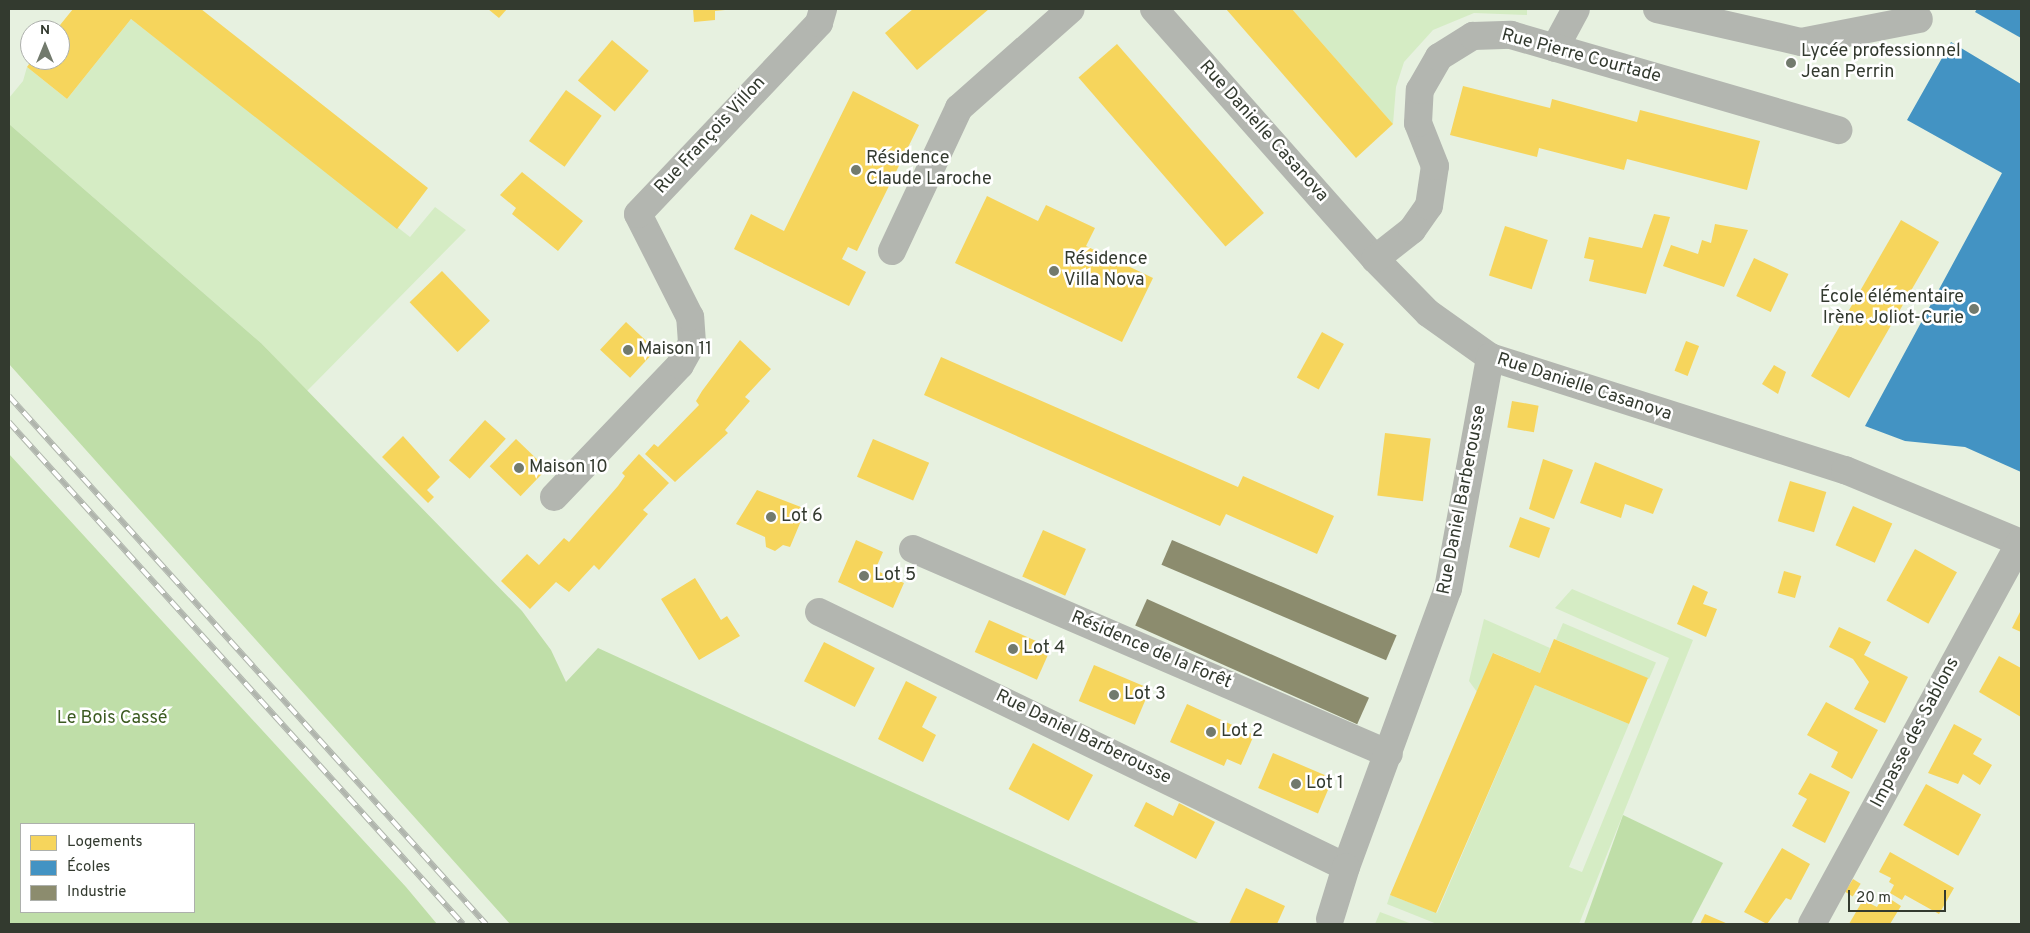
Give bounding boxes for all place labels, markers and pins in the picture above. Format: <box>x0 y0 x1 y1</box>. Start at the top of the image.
place label: Lycée professionnel Jean Perrin <box>1801 42 1961 84</box>
marker: Lycée professionnel Jean Perrin <box>1785 57 1797 69</box>
place label: Résidence Claude Laroche <box>866 149 992 192</box>
marker: Résidence Claude Laroche <box>850 164 862 176</box>
place label: Résidence Villa Nova <box>1064 250 1147 292</box>
marker: Résidence Villa Nova <box>1048 265 1060 277</box>
place label: École élémentaire Irène Joliot-Curie <box>1820 288 1964 330</box>
marker: École élémentaire Irène Joliot-Curie <box>1968 303 1980 315</box>
place label: Maison 11 <box>638 339 712 361</box>
marker: Maison 11 <box>622 344 634 356</box>
place label: Maison 10 <box>529 457 608 479</box>
marker: Maison 10 <box>513 462 525 474</box>
place label: Lot 6 <box>781 506 823 528</box>
marker: Lot 6 <box>765 511 777 523</box>
place label: Lot 5 <box>874 565 916 587</box>
marker: Lot 5 <box>858 570 870 582</box>
place label: Lot 4 <box>1023 638 1065 660</box>
marker: Lot 4 <box>1007 643 1019 655</box>
place label: Lot 3 <box>1124 684 1166 706</box>
marker: Lot 3 <box>1108 689 1120 701</box>
place label: Lot 2 <box>1221 721 1263 743</box>
marker: Lot 2 <box>1205 726 1217 738</box>
place label: Lot 1 <box>1306 773 1344 795</box>
marker: Lot 1 <box>1290 778 1302 790</box>

